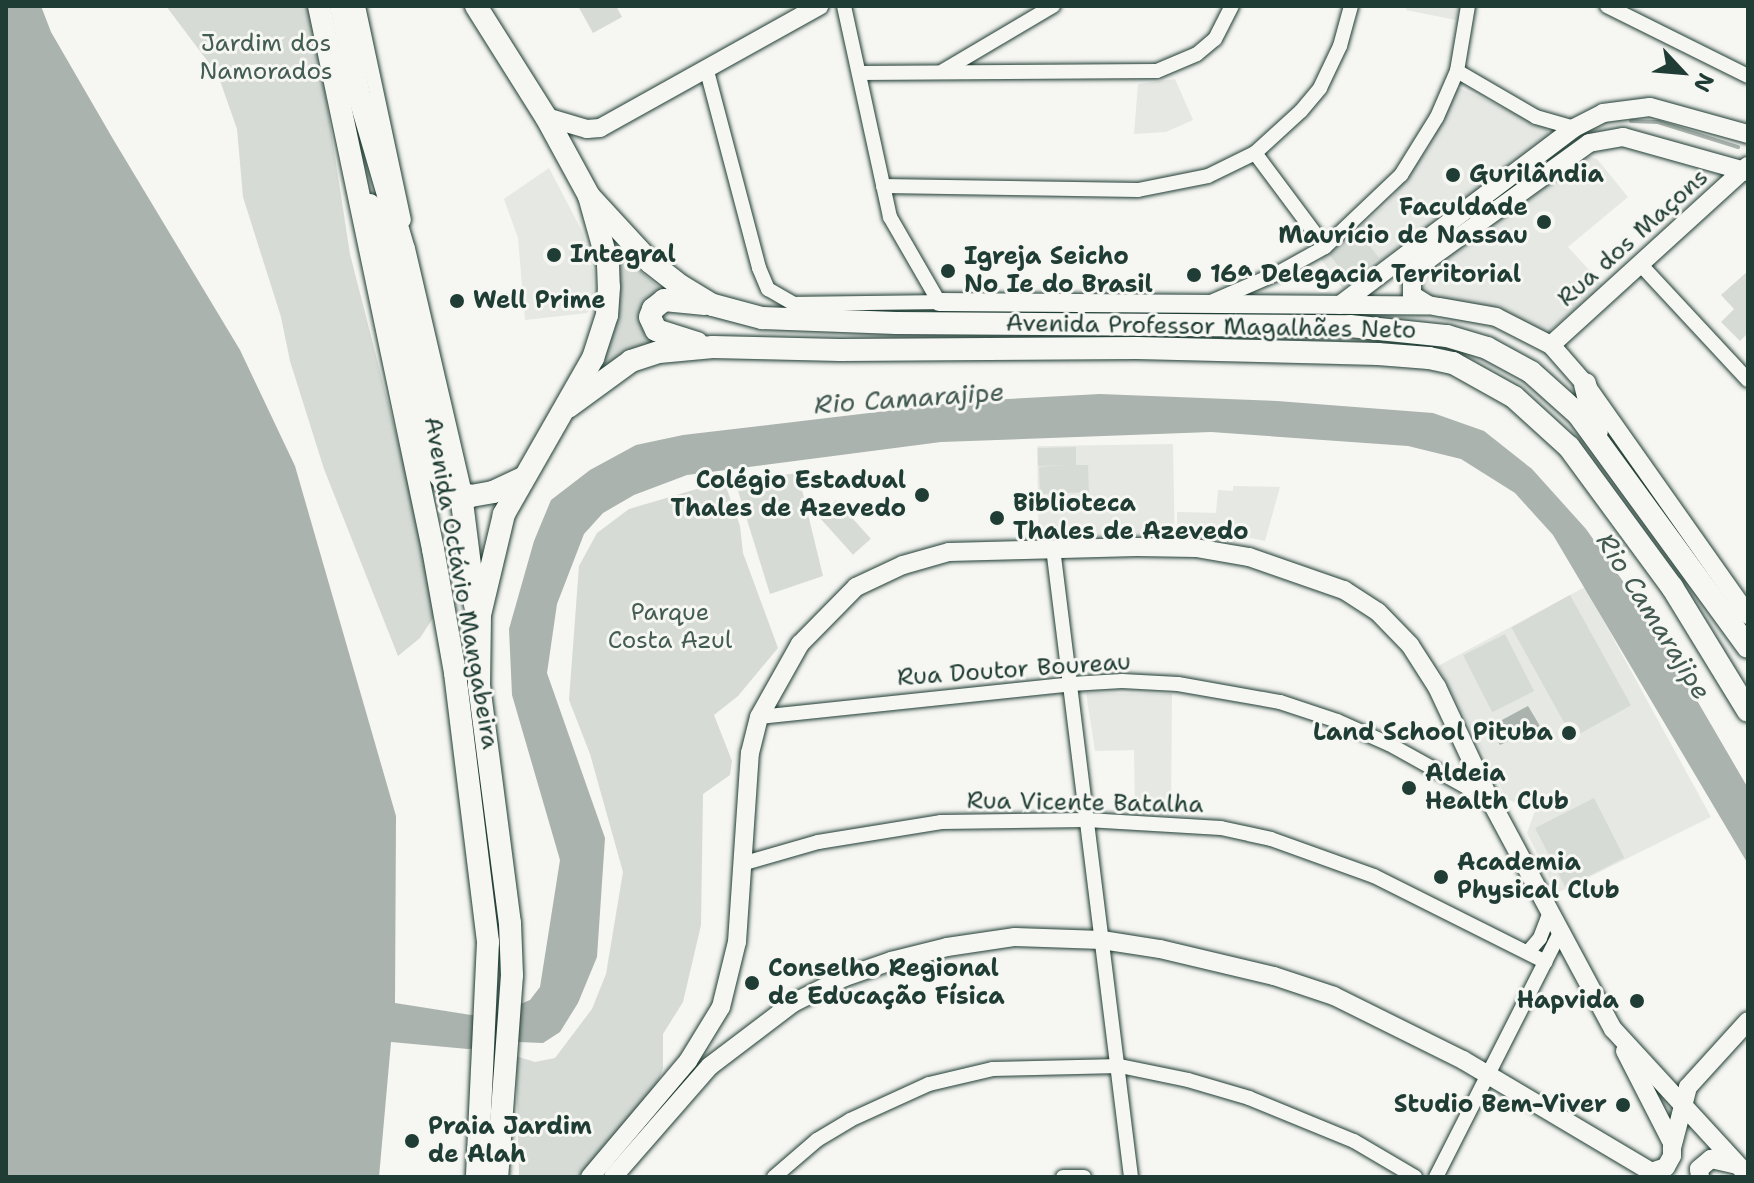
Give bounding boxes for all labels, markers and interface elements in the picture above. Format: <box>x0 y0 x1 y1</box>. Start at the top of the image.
park label: Jardim dos Namorados <box>199 30 333 86</box>
north arrow <box>1642 32 1722 112</box>
text: N <box>1687 69 1721 97</box>
place label: Gurilândia <box>1469 161 1604 189</box>
street label: Rua dos Maçons <box>1552 163 1714 313</box>
marker: Gurilândia <box>1444 166 1462 184</box>
place label: Faculdade Maurício de Nassau <box>1278 194 1528 250</box>
marker: Faculdade Maurício de Nassau <box>1535 213 1553 231</box>
place label: Integral <box>570 241 676 269</box>
place label: Igreja Seicho No Ie do Brasil <box>964 243 1153 299</box>
marker: Integral <box>545 246 563 264</box>
place label: 16ª Delegacia Territorial <box>1210 261 1521 289</box>
marker: Igreja Seicho No Ie do Brasil <box>939 262 957 280</box>
marker: 16ª Delegacia Territorial <box>1185 266 1203 284</box>
place label: Well Prime <box>473 287 606 315</box>
marker: Well Prime <box>448 292 466 310</box>
street label: Avenida Professor Magalhães Neto <box>1005 309 1417 345</box>
water label: Rio Camarajipe <box>813 376 1005 420</box>
street label: Avenida Octávio Mangabeira <box>418 415 504 751</box>
place label: Colégio Estadual Thales de Azevedo <box>670 467 906 523</box>
marker: Colégio Estadual Thales de Azevedo <box>913 486 931 504</box>
place label: Biblioteca Thales de Azevedo <box>1013 490 1249 546</box>
marker: Biblioteca Thales de Azevedo <box>988 509 1006 527</box>
water label: Rio Camarajipe <box>1590 527 1718 705</box>
park label: Parque Costa Azul <box>608 599 732 655</box>
street label: Rua Doutor Boureau <box>896 647 1132 693</box>
place label: Land School Pituba <box>1313 719 1553 747</box>
marker: Land School Pituba <box>1560 724 1578 742</box>
place label: Aldeia Health Club <box>1425 760 1569 816</box>
marker: Aldeia Health Club <box>1400 779 1418 797</box>
street label: Rua Vicente Batalha <box>966 787 1204 819</box>
place label: Academia Physical Club <box>1457 849 1620 905</box>
marker: Academia Physical Club <box>1432 868 1450 886</box>
place label: Conselho Regional de Educação Física <box>768 955 1005 1011</box>
marker: Conselho Regional de Educação Física <box>743 974 761 992</box>
place label: Hapvida <box>1517 987 1619 1015</box>
marker: Hapvida <box>1626 990 1648 1012</box>
place label: Studio Bem-Viver <box>1394 1091 1607 1119</box>
marker: Studio Bem-Viver <box>1614 1096 1632 1114</box>
place label: Praia Jardim de Alah <box>428 1113 592 1169</box>
marker: Praia Jardim de Alah <box>403 1132 421 1150</box>

